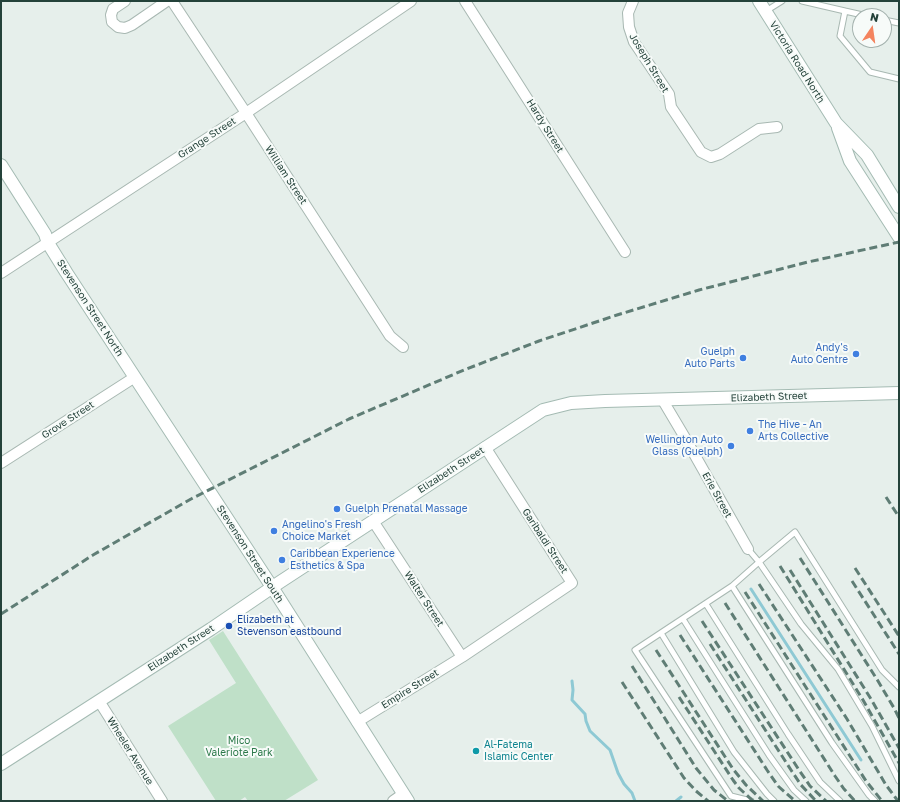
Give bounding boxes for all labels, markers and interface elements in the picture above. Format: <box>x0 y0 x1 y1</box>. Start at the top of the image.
north arrow <box>852 8 892 48</box>
text: N <box>869 10 880 24</box>
street label: Victoria Road North <box>767 19 827 105</box>
street label: Joseph Street <box>627 31 671 95</box>
street label: Hardy Street <box>524 97 566 155</box>
street label: Grange Street <box>176 115 238 161</box>
street label: William Street <box>262 143 310 207</box>
street label: Stevenson Street North <box>54 257 126 359</box>
place label: Andy's Auto Centre <box>791 342 848 366</box>
place label: Guelph Auto Parts <box>684 346 735 370</box>
marker: Andy's Auto Centre <box>851 349 861 359</box>
marker: Guelph Auto Parts <box>738 353 748 363</box>
street label: Elizabeth Street <box>730 390 808 404</box>
street label: Grove Street <box>40 399 96 441</box>
place label: The Hive - An Arts Collective <box>758 419 829 442</box>
marker: The Hive - An Arts Collective <box>745 426 755 436</box>
place label: Wellington Auto Glass (Guelph) <box>645 434 723 458</box>
marker: Wellington Auto Glass (Guelph) <box>726 441 736 451</box>
street label: Elizabeth Street <box>415 444 487 496</box>
street label: Erie Street <box>699 470 735 520</box>
street label: Stevenson Street South <box>214 503 286 605</box>
place label: Guelph Prenatal Massage <box>345 503 468 515</box>
marker: Guelph Prenatal Massage <box>332 504 342 514</box>
street label: Garibaldi Street <box>520 506 570 576</box>
place label: Angelino's Fresh Choice Market <box>282 519 362 542</box>
marker: Angelino's Fresh Choice Market <box>269 526 279 536</box>
place label: Caribbean Experience Esthetics & Spa <box>290 548 395 572</box>
marker: Caribbean Experience Esthetics & Spa <box>277 555 287 565</box>
street label: Walter Street <box>402 569 446 629</box>
place label: Elizabeth at Stevenson eastbound <box>237 614 341 638</box>
marker: Elizabeth at Stevenson eastbound <box>224 621 234 631</box>
street label: Elizabeth Street <box>145 622 217 674</box>
street label: Empire Street <box>379 667 441 711</box>
street label: Wheeler Avenue <box>104 715 156 787</box>
park label: Mico Valeriote Park <box>205 735 273 758</box>
place label: Al-Fatema Islamic Center <box>484 739 553 762</box>
marker: Al-Fatema Islamic Center <box>471 746 481 756</box>

